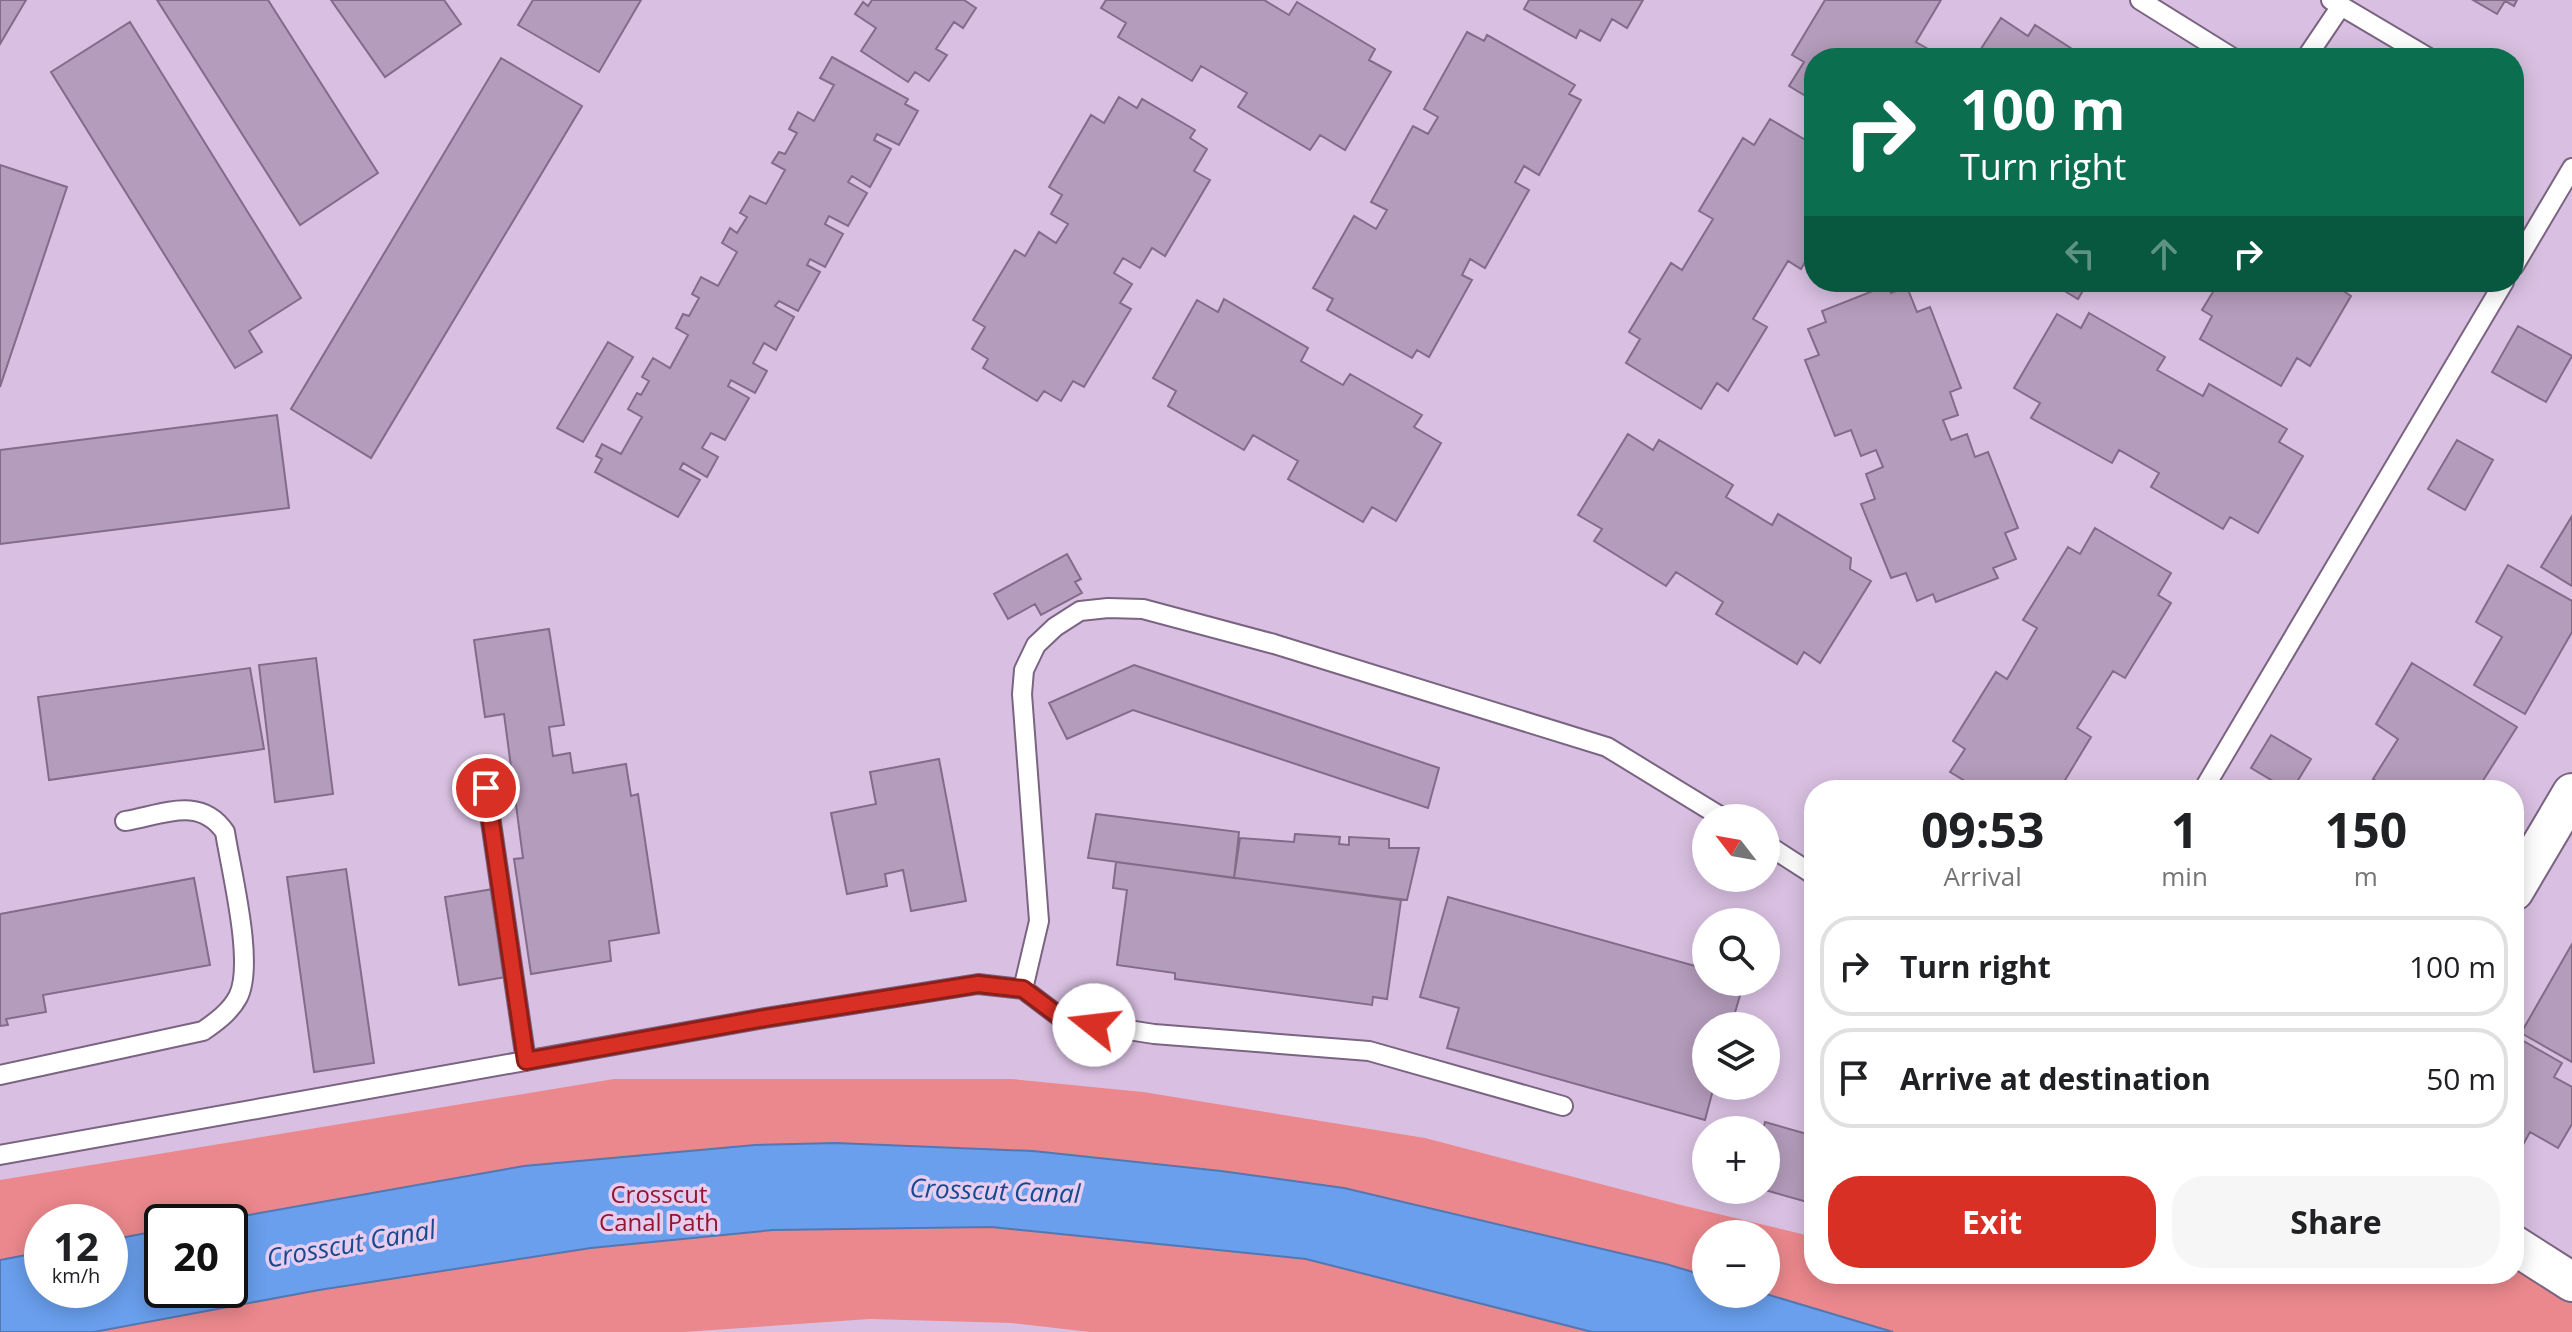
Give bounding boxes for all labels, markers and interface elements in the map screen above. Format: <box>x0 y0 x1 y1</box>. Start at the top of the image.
text: 100 m <box>1960 70 2126 146</box>
icon: right <box>1828 80 1932 184</box>
text: Turn right <box>1960 142 2126 191</box>
icon: left <box>2058 232 2102 276</box>
icon: ahead <box>2142 232 2186 276</box>
icon: right <box>2226 232 2270 276</box>
pin <box>452 754 520 822</box>
icon: arrive <box>464 766 508 810</box>
text: 09:53 <box>1921 797 2044 862</box>
text: 1 <box>2171 797 2198 862</box>
text: 150 <box>2325 797 2407 862</box>
north arrow <box>1692 804 1780 892</box>
map controls <box>1692 804 1780 1308</box>
text: Arrival <box>1943 858 2022 894</box>
text: min <box>2161 858 2208 894</box>
text: m <box>2354 858 2378 894</box>
button: search <box>1692 908 1780 996</box>
icon: right <box>1832 944 1876 988</box>
text: Turn right <box>1900 946 2051 987</box>
text: 100 m <box>2409 946 2496 987</box>
position arrow <box>1052 983 1136 1067</box>
button: layers <box>1692 1012 1780 1100</box>
icon: arrive <box>1832 1056 1876 1100</box>
text: Arrive at destination <box>1900 1058 2211 1099</box>
text: 50 m <box>2426 1058 2496 1099</box>
button: + <box>1692 1116 1780 1204</box>
water label: Crosscut Canal <box>909 1169 1082 1211</box>
button: Exit <box>1828 1176 2156 1268</box>
button: Share <box>2172 1176 2500 1268</box>
park label: Crosscut Canal Path <box>599 1177 719 1238</box>
speed limit sign: 20 <box>144 1204 248 1308</box>
water label: Crosscut Canal <box>264 1210 440 1276</box>
text: 12 <box>53 1218 99 1273</box>
button: − <box>1692 1220 1780 1308</box>
text: km/h <box>52 1262 100 1289</box>

